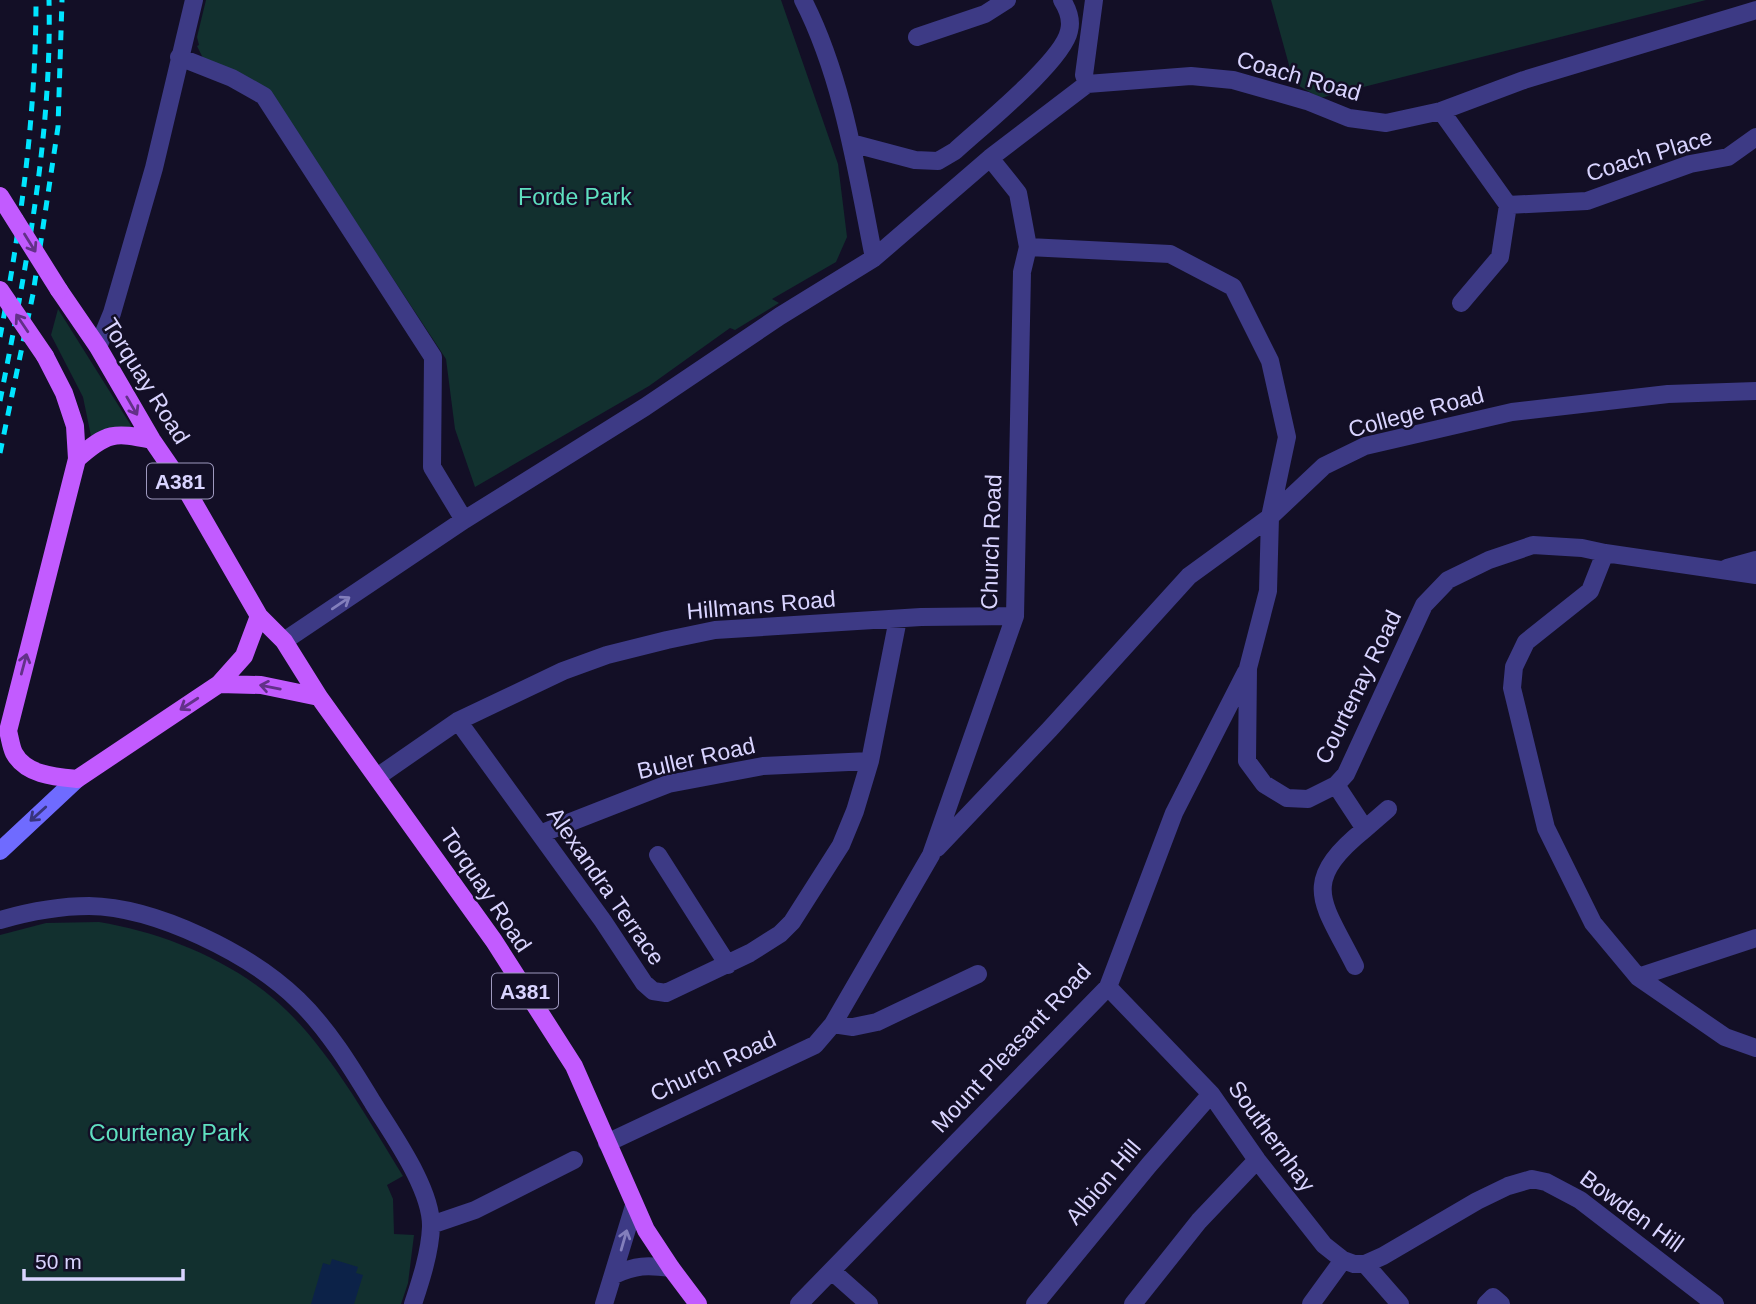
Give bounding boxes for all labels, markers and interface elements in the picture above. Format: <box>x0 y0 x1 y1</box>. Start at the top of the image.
street label: Coach Road <box>1234 46 1364 106</box>
street label: Coach Place <box>1583 124 1715 186</box>
park label: Forde Park <box>518 184 632 210</box>
one-way arrow <box>23 232 37 252</box>
one-way arrow <box>15 313 29 333</box>
street label: Torquay Road <box>97 313 195 449</box>
street label: College Road <box>1345 381 1487 443</box>
one-way arrow <box>126 395 139 416</box>
road number: A381 <box>147 463 213 498</box>
street label: Church Road <box>976 474 1006 610</box>
street label: Hillmans Road <box>685 586 837 624</box>
one-way arrow <box>331 596 350 610</box>
street label: Courtenay Road <box>1310 606 1406 768</box>
one-way arrow <box>18 654 31 676</box>
one-way arrow <box>259 680 282 693</box>
one-way arrow <box>180 697 199 712</box>
street label: Buller Road <box>635 732 757 784</box>
street label: Alexandra Terrace <box>542 802 670 970</box>
one-way arrow <box>29 806 47 822</box>
street label: Torquay Road <box>435 823 537 957</box>
street label: Mount Pleasant Road <box>926 958 1096 1138</box>
road number: A381 <box>492 974 558 1009</box>
street label: Church Road <box>646 1026 780 1106</box>
street label: Southernhay <box>1223 1076 1321 1197</box>
park label: Courtenay Park <box>89 1120 249 1146</box>
street label: Albion Hill <box>1060 1134 1146 1230</box>
street label: Bowden Hill <box>1575 1165 1689 1257</box>
one-way arrow <box>618 1230 631 1252</box>
scale bar <box>24 1238 184 1282</box>
text: 50 m <box>35 1250 82 1273</box>

